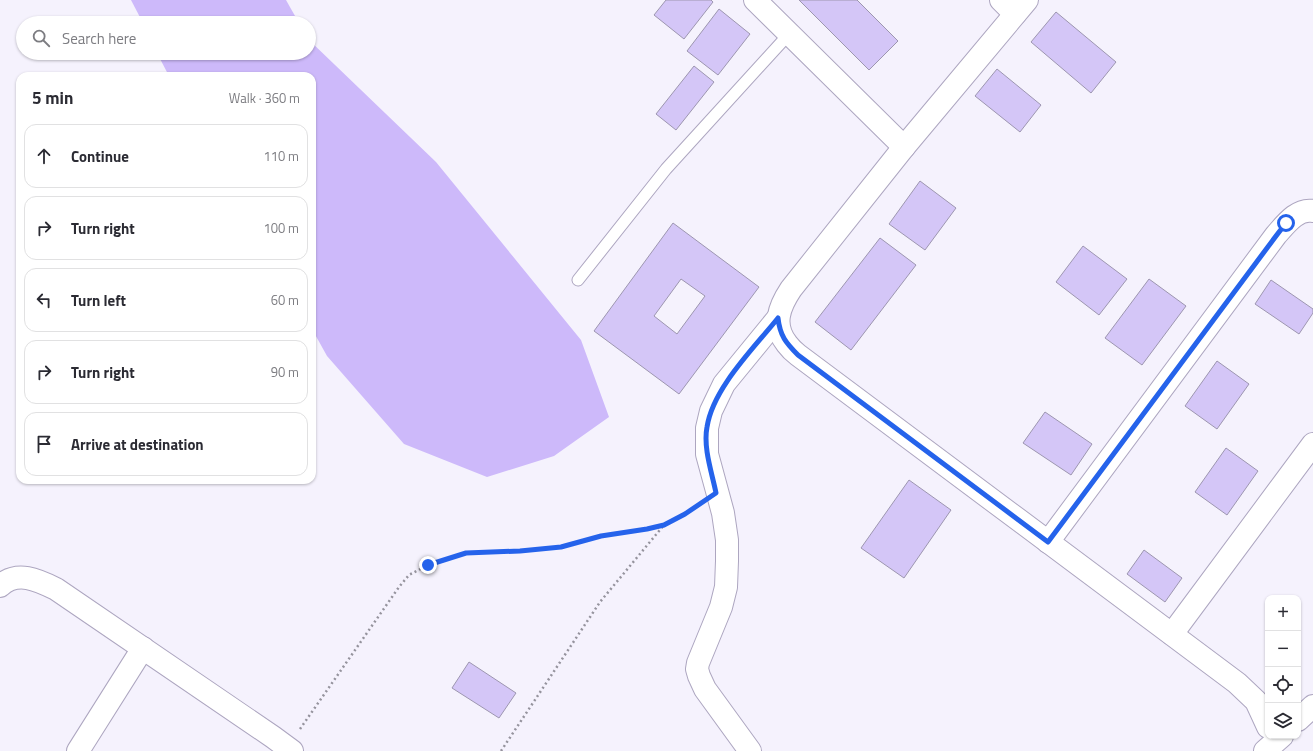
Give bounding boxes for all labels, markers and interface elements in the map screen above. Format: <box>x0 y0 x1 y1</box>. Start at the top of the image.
search box <box>16 16 316 60</box>
icon: search <box>30 27 52 49</box>
text: Search here <box>62 27 136 50</box>
text: 5 min <box>32 85 73 111</box>
text: Walk · 360 m <box>229 88 300 108</box>
icon: ahead <box>33 145 55 167</box>
text: Continue <box>71 145 129 168</box>
text: 110 m <box>263 146 299 166</box>
route start <box>1277 214 1295 232</box>
icon: right <box>33 217 55 239</box>
text: Turn right <box>71 217 135 240</box>
text: 100 m <box>263 218 299 238</box>
icon: left <box>33 289 55 311</box>
text: Turn left <box>71 289 126 312</box>
text: 60 m <box>271 290 299 310</box>
icon: right <box>33 361 55 383</box>
text: Turn right <box>71 361 135 384</box>
text: 90 m <box>271 362 299 382</box>
icon: arrive <box>33 433 55 455</box>
text: Arrive at destination <box>71 433 204 456</box>
route end <box>419 556 437 574</box>
map controls <box>1265 595 1301 739</box>
button: + <box>1265 595 1301 631</box>
button: − <box>1265 631 1301 667</box>
button: locate <box>1265 667 1301 703</box>
button: layers <box>1265 703 1301 739</box>

